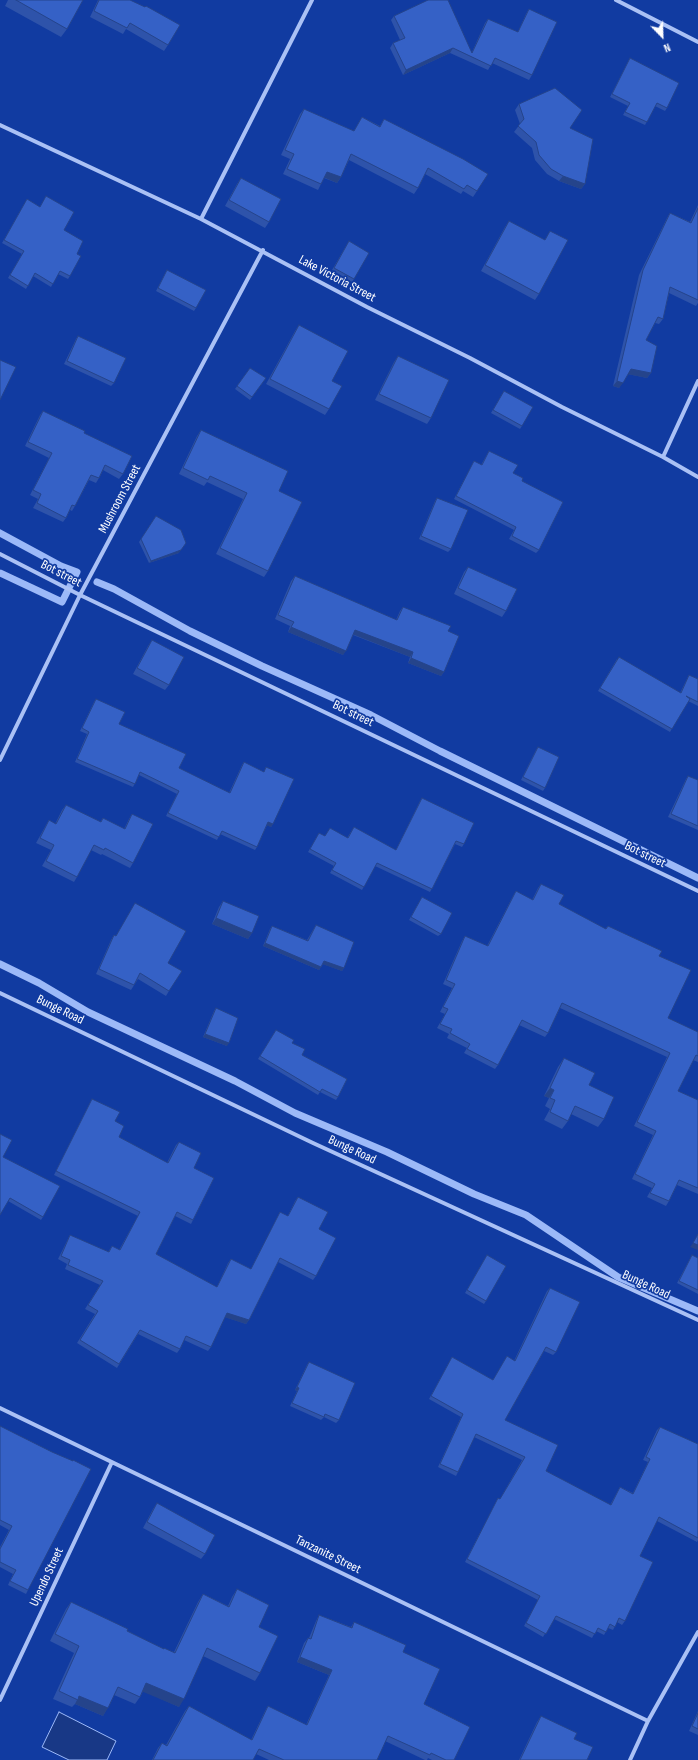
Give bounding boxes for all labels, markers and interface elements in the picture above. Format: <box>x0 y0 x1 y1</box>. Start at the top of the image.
north arrow <box>642 16 682 56</box>
text: N <box>662 40 672 55</box>
street label: Lake Victoria Street <box>296 252 378 306</box>
street label: Mushroom Street <box>95 462 145 536</box>
street label: Bot street <box>38 557 84 591</box>
street label: Bot street <box>330 697 376 731</box>
street label: Bot street <box>622 838 668 872</box>
street label: Bunge Road <box>34 992 86 1028</box>
street label: Bunge Road <box>326 1132 378 1168</box>
street label: Bunge Road <box>620 1267 672 1303</box>
street label: Tanzanite Street <box>293 1532 363 1578</box>
street label: Upendo Street <box>27 1545 67 1609</box>

